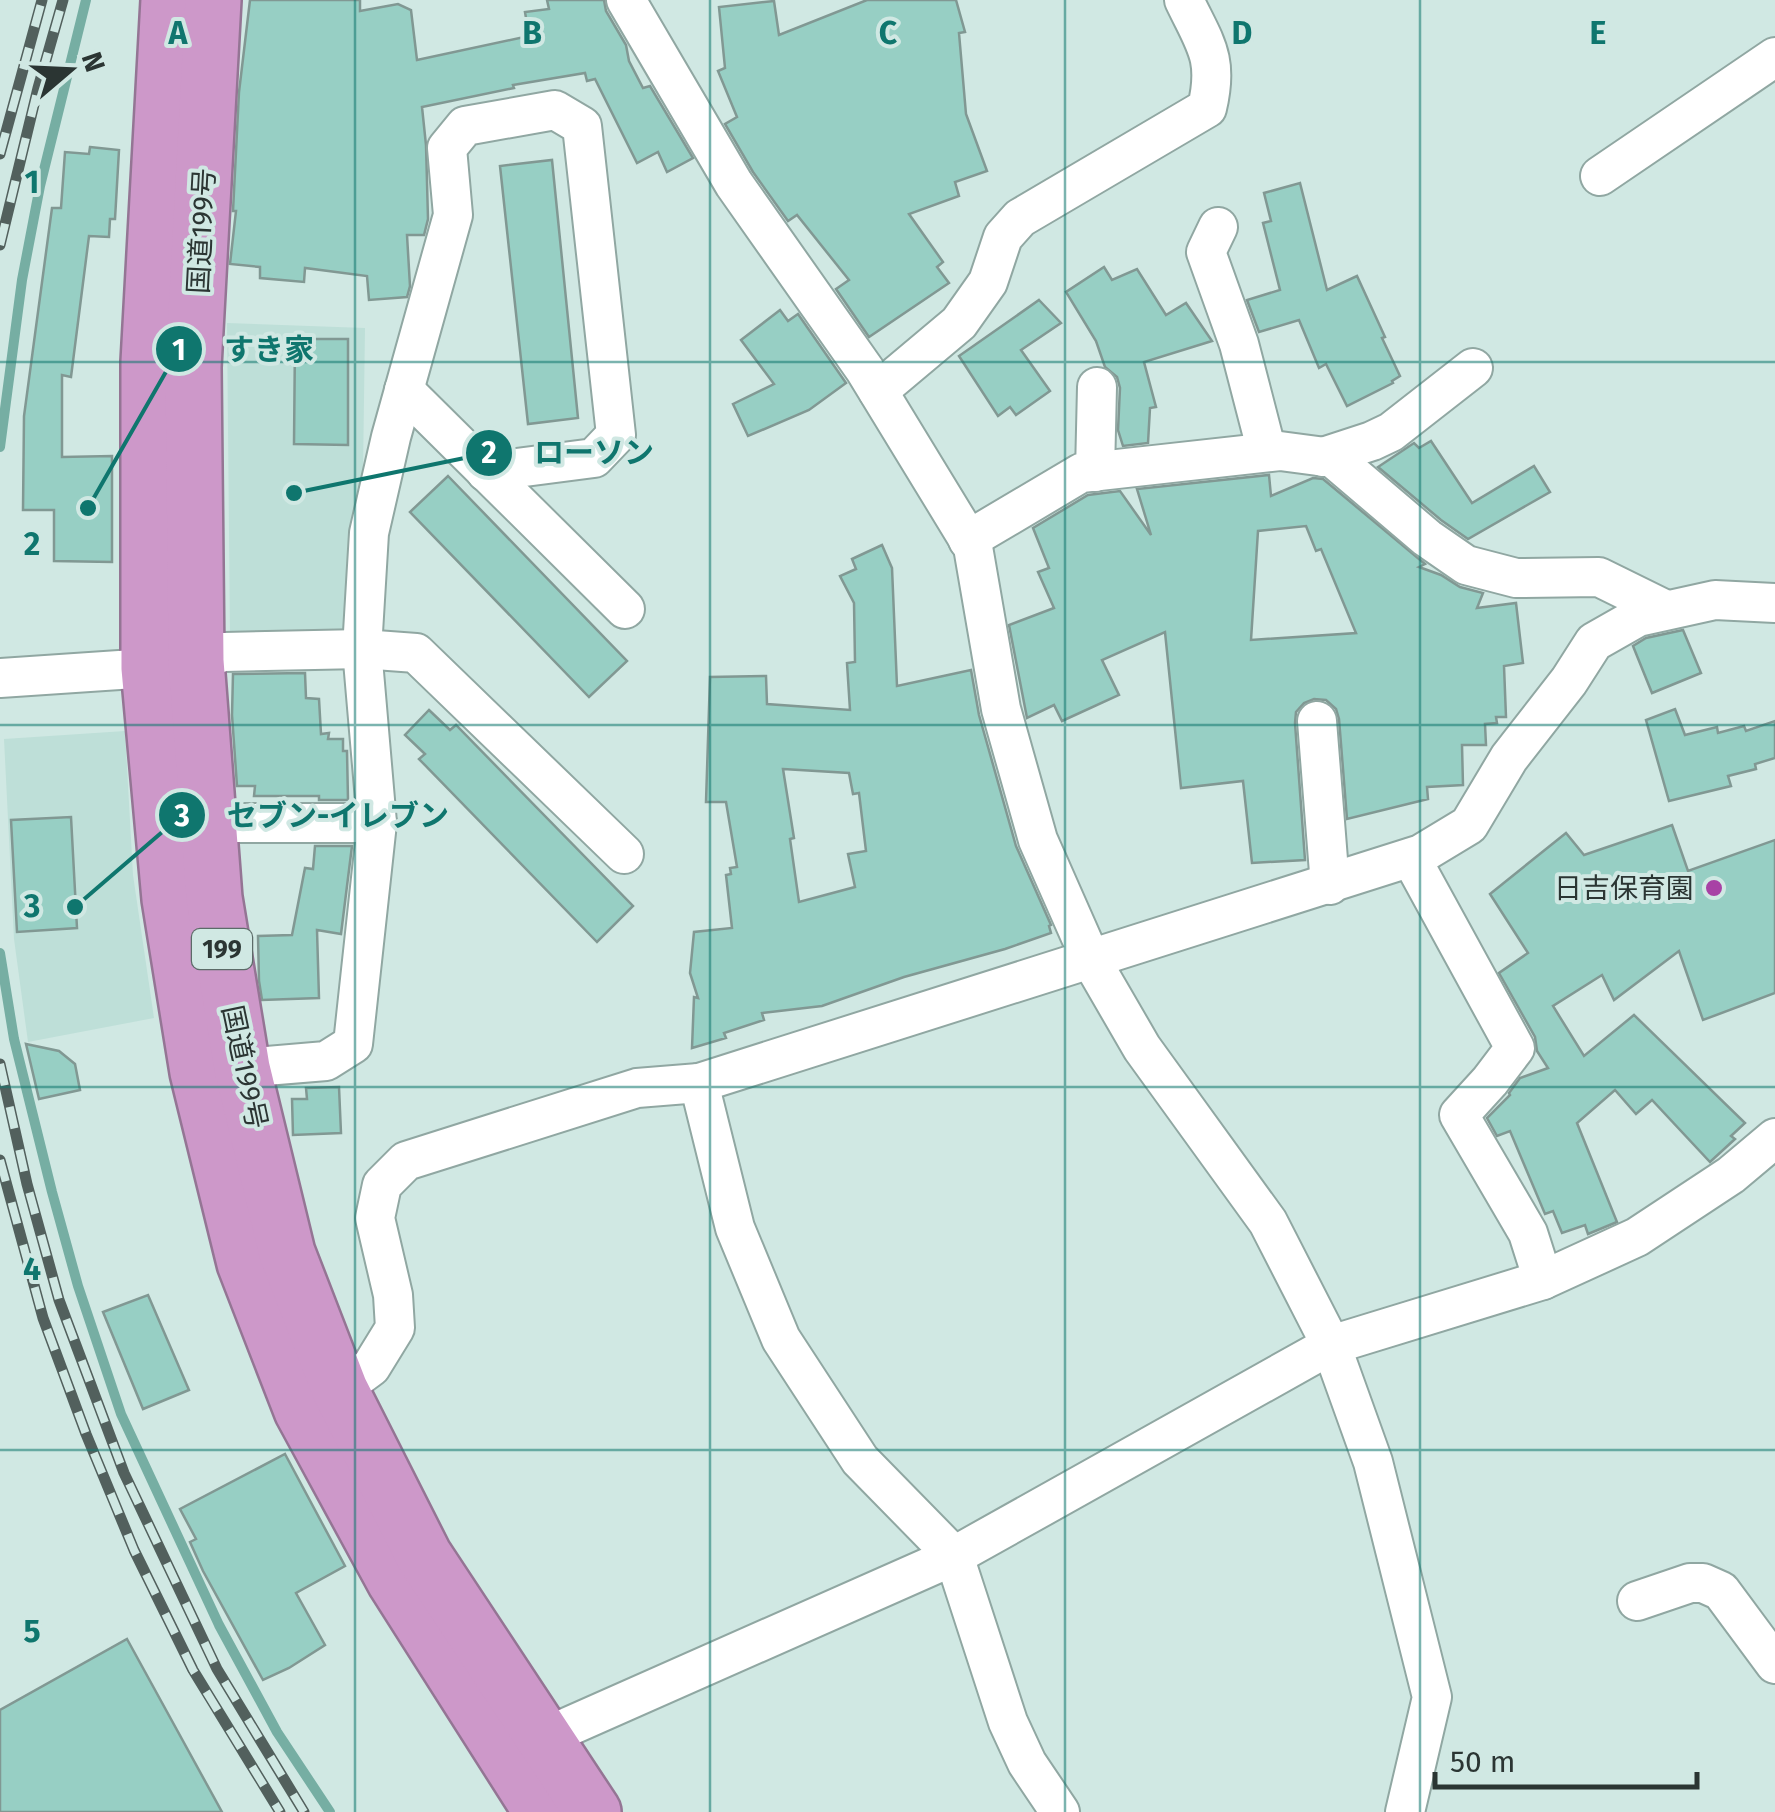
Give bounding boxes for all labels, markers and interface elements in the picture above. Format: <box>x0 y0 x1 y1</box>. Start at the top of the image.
text: A <box>168 14 189 52</box>
text: B <box>522 14 542 52</box>
text: C <box>879 14 898 52</box>
text: D <box>1232 14 1252 52</box>
text: E <box>1590 14 1606 52</box>
north arrow <box>20 20 120 120</box>
text: N <box>75 48 112 76</box>
text: 1 <box>25 163 39 201</box>
street label: 国道199号 <box>182 167 221 295</box>
callout: すき家 <box>154 319 334 379</box>
text: 1 <box>172 332 186 368</box>
text: すき家 <box>224 332 314 368</box>
callout: ローソン <box>464 423 674 483</box>
text: 2 <box>481 435 497 471</box>
text: ローソン <box>534 435 654 471</box>
text: 2 <box>24 525 40 563</box>
callout: セブン-イレブン <box>157 785 469 845</box>
text: 3 <box>173 798 190 834</box>
text: セブン-イレブン <box>227 798 449 834</box>
place label: 日吉保育園 <box>1554 872 1694 905</box>
marker: 日吉保育園 <box>1703 877 1725 899</box>
text: 3 <box>23 887 40 925</box>
road number: 199 <box>192 929 252 969</box>
street label: 国道199号 <box>215 1002 274 1132</box>
text: 4 <box>23 1250 41 1288</box>
text: 5 <box>23 1612 41 1650</box>
scale bar <box>1435 1727 1698 1789</box>
text: 50 m <box>1450 1744 1515 1780</box>

